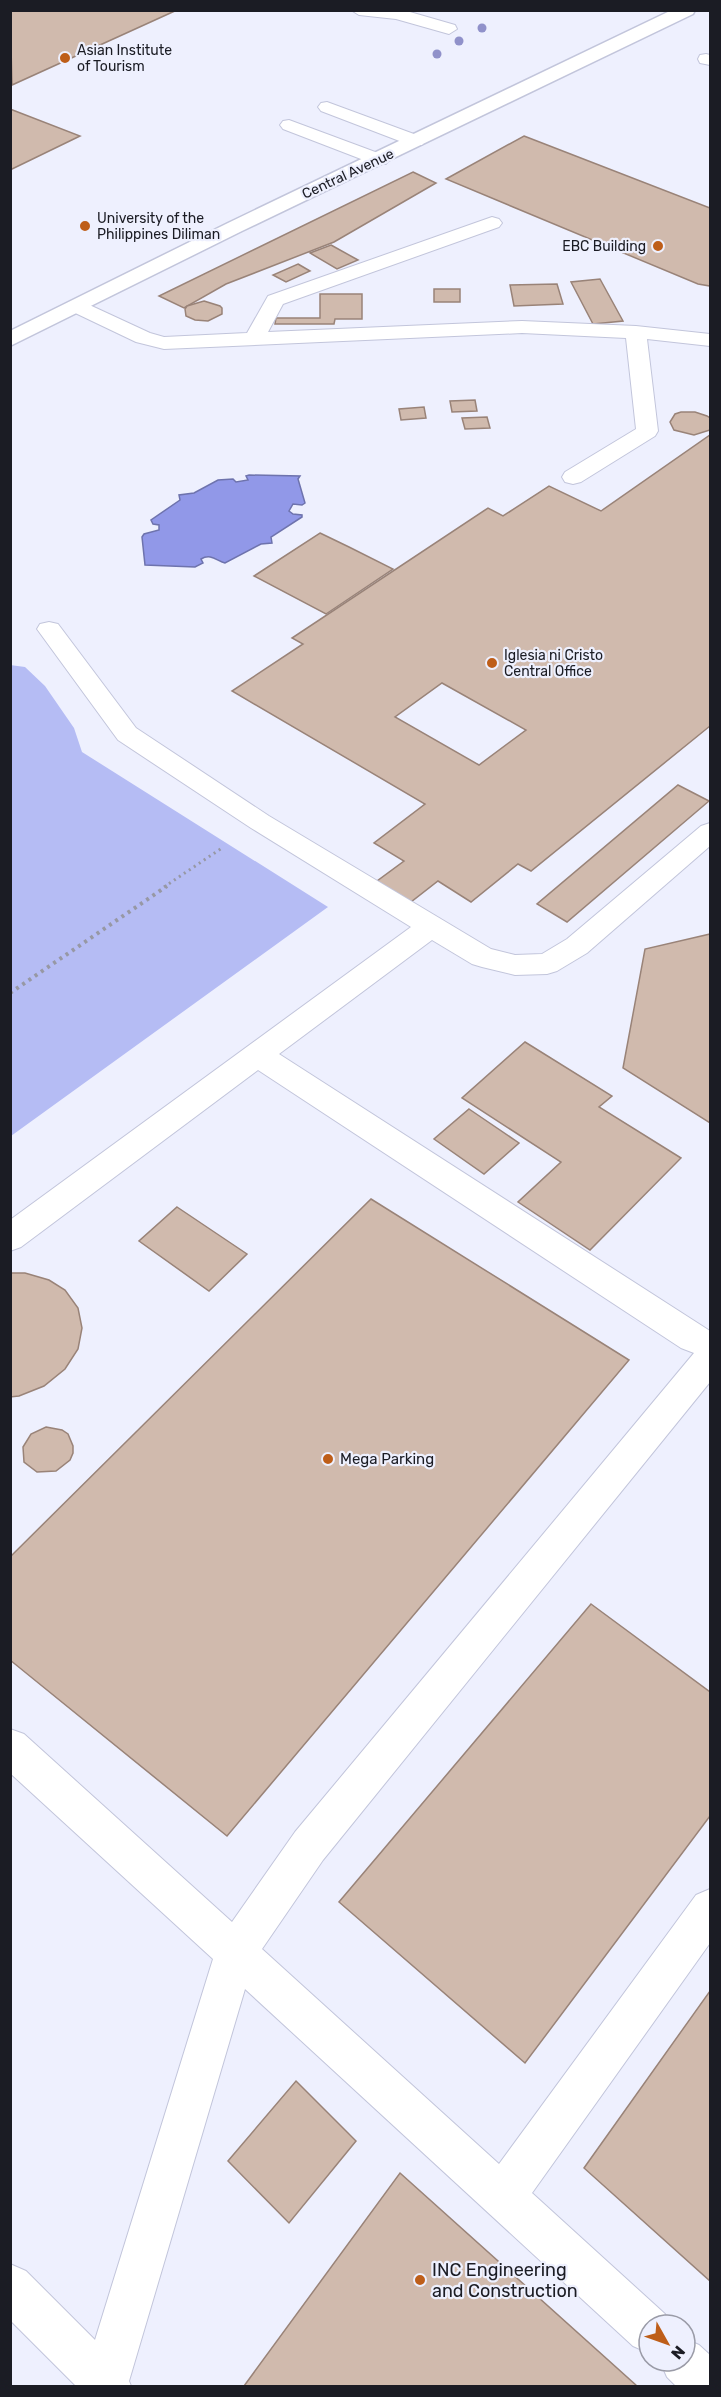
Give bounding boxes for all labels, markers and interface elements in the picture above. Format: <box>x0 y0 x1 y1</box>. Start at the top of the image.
place label: Asian Institute of Tourism <box>77 42 172 75</box>
marker: Asian Institute of Tourism <box>58 51 72 65</box>
street label: Central Avenue <box>299 145 397 203</box>
place label: University of the Philippines Diliman <box>97 210 220 243</box>
marker: University of the Philippines Diliman <box>78 219 92 233</box>
place label: EBC Building <box>562 238 646 255</box>
marker: EBC Building <box>651 239 665 253</box>
place label: Iglesia ni Cristo Central Office <box>504 647 603 680</box>
marker: Iglesia ni Cristo Central Office <box>485 656 499 670</box>
place label: Mega Parking <box>340 1450 434 1468</box>
marker: Mega Parking <box>321 1452 335 1466</box>
place label: INC Engineering and Construction <box>432 2259 578 2302</box>
marker: INC Engineering and Construction <box>413 2273 427 2287</box>
north arrow <box>637 2313 697 2373</box>
text: N <box>667 2342 689 2363</box>

